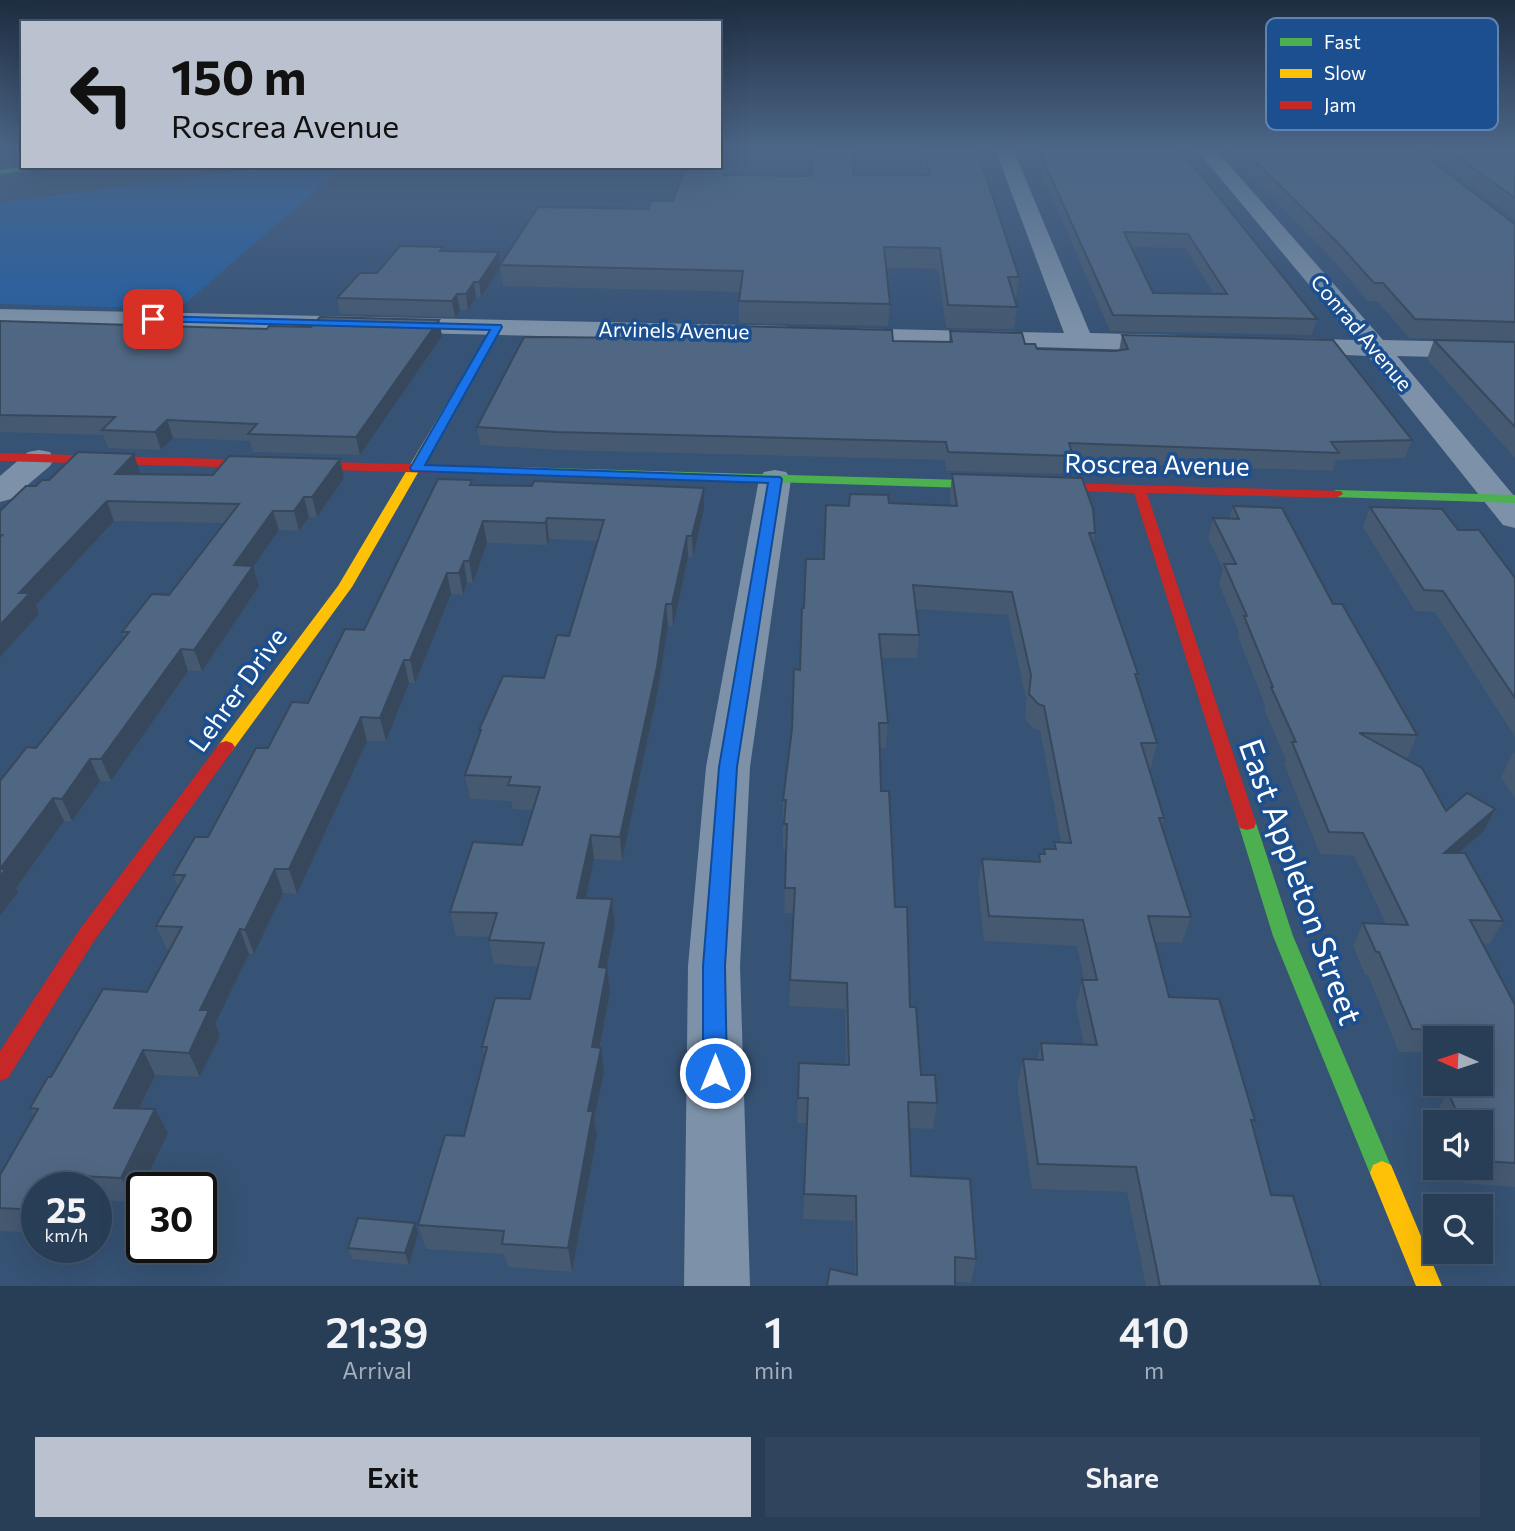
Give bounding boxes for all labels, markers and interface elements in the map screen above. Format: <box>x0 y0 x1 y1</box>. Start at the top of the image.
legend <box>1266 18 1498 130</box>
text: Fast <box>1324 30 1361 53</box>
text: 150 m <box>171 45 306 105</box>
icon: left <box>56 49 147 140</box>
text: Slow <box>1324 61 1366 84</box>
text: Jam <box>1324 93 1356 116</box>
text: Roscrea Avenue <box>171 105 399 145</box>
street label: Conrad Avenue <box>1306 269 1418 395</box>
pin <box>123 289 183 349</box>
icon: arrive <box>134 300 172 338</box>
street label: Arvinels Avenue <box>598 316 750 343</box>
street label: Roscrea Avenue <box>1064 446 1250 481</box>
street label: Lehrer Drive <box>182 621 292 757</box>
street label: East Appleton Street <box>1232 733 1372 1030</box>
north arrow <box>1423 1026 1493 1096</box>
map controls <box>1423 1026 1493 1264</box>
position arrow <box>678 1036 752 1110</box>
button: sound <box>1423 1110 1493 1180</box>
speed limit sign: 30 <box>126 1172 217 1263</box>
text: 25 <box>46 1187 87 1230</box>
button: search <box>1423 1194 1493 1264</box>
text: km/h <box>45 1224 88 1246</box>
text: 21:39 <box>325 1305 429 1357</box>
text: 1 <box>764 1305 783 1357</box>
text: 410 <box>1119 1305 1190 1357</box>
text: Arrival <box>342 1356 412 1384</box>
text: min <box>754 1356 793 1384</box>
text: m <box>1144 1356 1164 1384</box>
button: Exit <box>35 1437 751 1517</box>
button: Share <box>765 1437 1480 1517</box>

